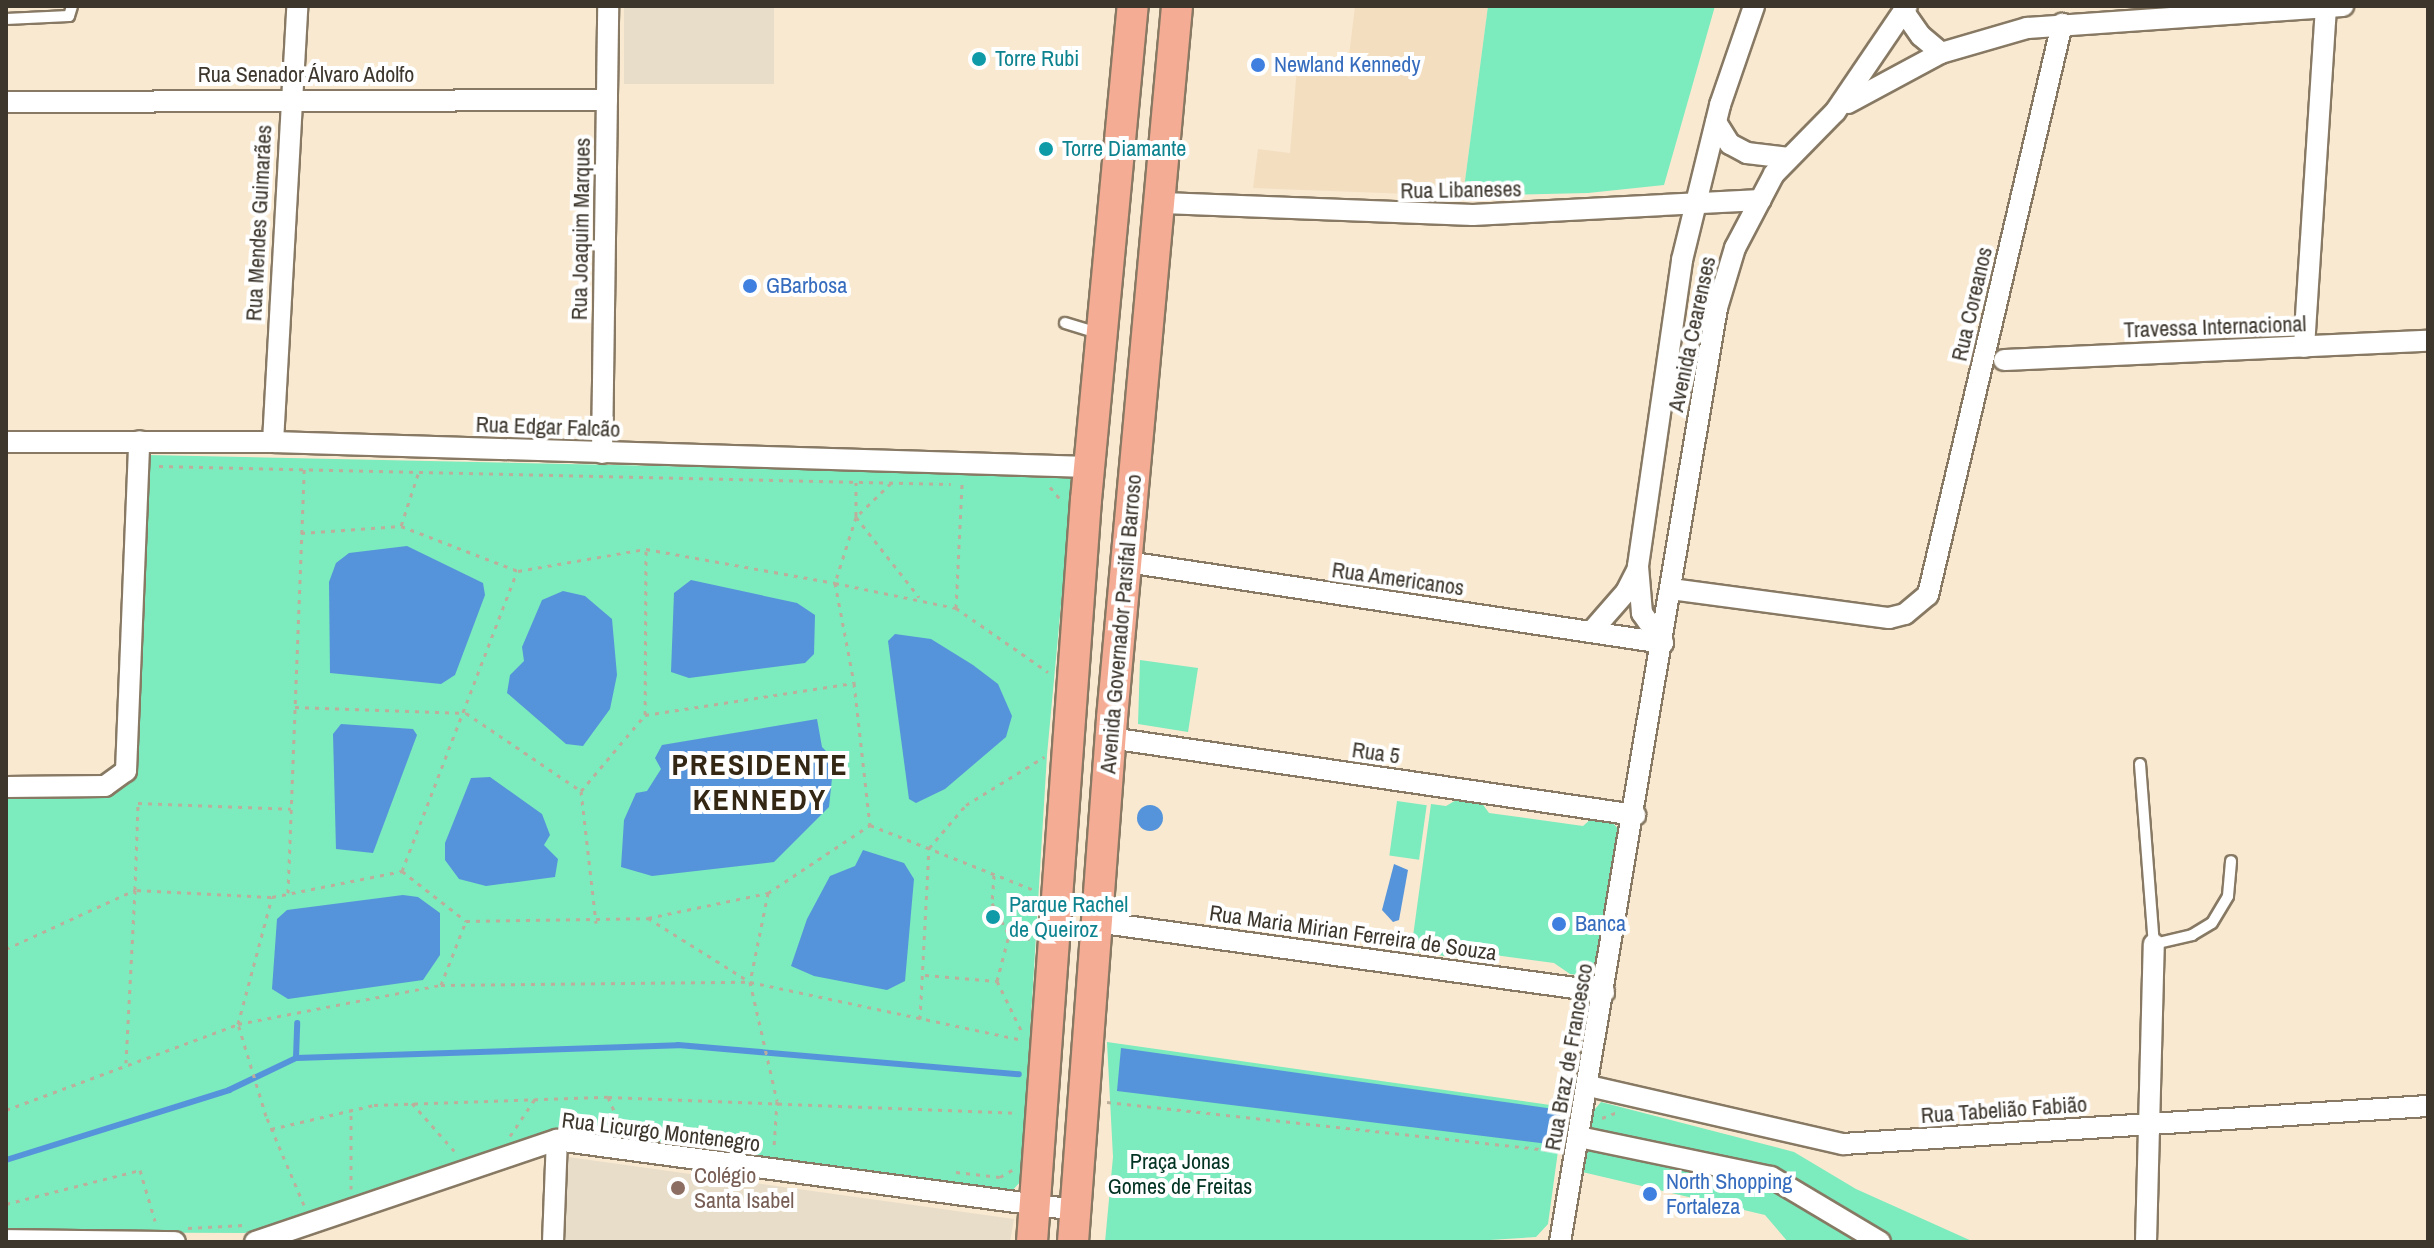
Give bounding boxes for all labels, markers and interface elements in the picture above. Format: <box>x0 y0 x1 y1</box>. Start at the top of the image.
place label: Torre Rubi <box>995 46 1079 72</box>
marker: Torre Rubi <box>970 50 988 68</box>
place label: Newland Kennedy <box>1274 52 1420 78</box>
marker: Newland Kennedy <box>1249 56 1267 74</box>
street label: Rua Senador Álvaro Adolfo <box>197 62 415 88</box>
street label: Rua Mendes Guimarães <box>241 124 277 322</box>
place label: Torre Diamante <box>1062 136 1186 162</box>
street label: Rua Joaquim Marques <box>566 138 596 320</box>
marker: Torre Diamante <box>1037 140 1055 158</box>
street label: Rua Libaneses <box>1400 176 1522 204</box>
street label: Rua Coreanos <box>1946 244 1998 364</box>
street label: Avenida Cearenses <box>1663 254 1721 414</box>
place label: GBarbosa <box>766 273 847 299</box>
marker: GBarbosa <box>741 277 759 295</box>
street label: Travessa Internacional <box>2123 311 2307 343</box>
street label: Rua Edgar Falcão <box>475 411 621 443</box>
street label: Avenida Governador Parsifal Barroso <box>1095 473 1147 775</box>
street label: Rua Americanos <box>1330 557 1466 601</box>
street label: Rua 5 <box>1350 737 1402 769</box>
district label: PRESIDENTE KENNEDY <box>671 746 849 816</box>
place label: Parque Rachel de Queiroz <box>1009 891 1128 942</box>
street label: Rua Maria Mirian Ferreira de Souza <box>1208 900 1498 966</box>
marker: Parque Rachel de Queiroz <box>984 908 1002 926</box>
place label: Banca <box>1575 911 1626 937</box>
marker: Banca <box>1550 915 1568 933</box>
street label: Rua Braz de Francesco <box>1540 961 1598 1153</box>
street label: Rua Tabelião Fabião <box>1920 1091 2088 1129</box>
street label: Rua Licurgo Montenegro <box>560 1107 762 1157</box>
park label: Praça Jonas Gomes de Freitas <box>1108 1148 1252 1200</box>
place label: Colégio Santa Isabel <box>694 1162 794 1214</box>
place label: North Shopping Fortaleza <box>1666 1168 1792 1220</box>
marker: Colégio Santa Isabel <box>669 1179 687 1197</box>
marker: North Shopping Fortaleza <box>1641 1185 1659 1203</box>

